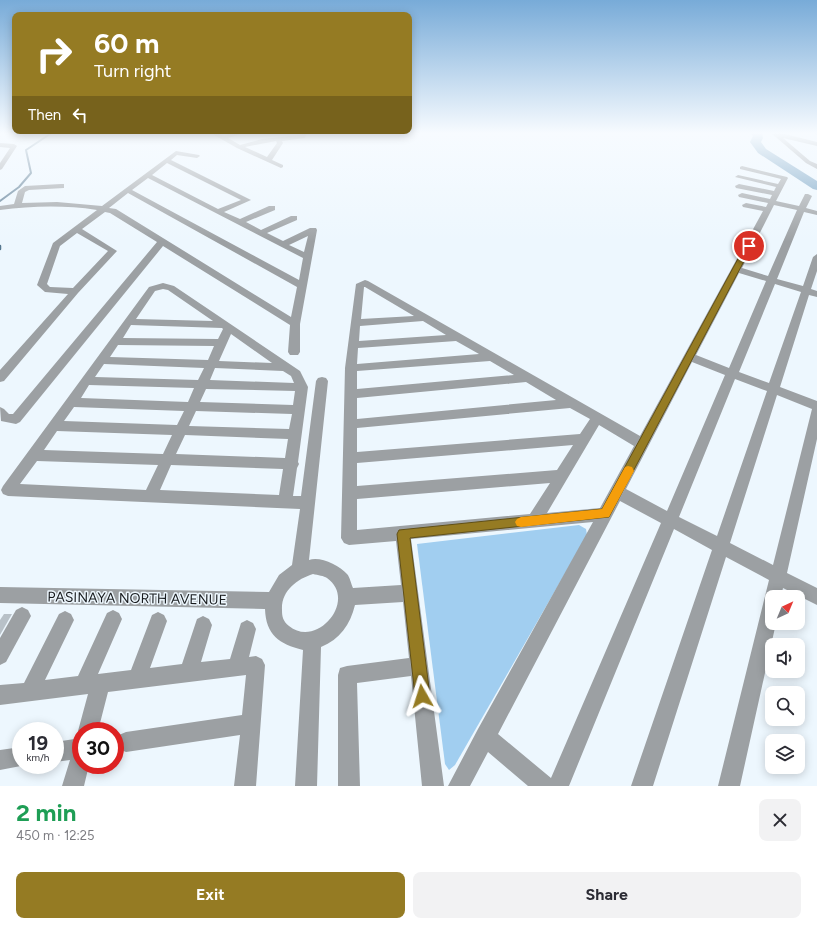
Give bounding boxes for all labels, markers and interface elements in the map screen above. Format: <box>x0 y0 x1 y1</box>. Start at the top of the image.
text: 60 m <box>94 26 159 60</box>
icon: right <box>28 28 80 80</box>
text: Turn right <box>94 60 171 82</box>
icon: left <box>69 104 91 126</box>
text: Then <box>28 106 61 124</box>
pin <box>732 229 766 263</box>
icon: arrive <box>738 235 760 257</box>
street label: PASINAYA NORTH AVENUE <box>47 588 227 609</box>
north arrow <box>765 590 805 630</box>
map controls <box>765 590 805 774</box>
button: sound <box>765 638 805 678</box>
position arrow <box>401 675 443 717</box>
button: search <box>765 686 805 726</box>
speed limit sign: 30 <box>72 722 124 774</box>
text: 19 <box>28 731 48 755</box>
button: layers <box>765 734 805 774</box>
text: km/h <box>27 751 49 764</box>
text: 2 min <box>16 798 76 827</box>
button: close <box>759 799 801 841</box>
text: 450 m · 12:25 <box>16 828 95 843</box>
button: Exit <box>16 872 405 918</box>
button: Share <box>413 872 801 918</box>

